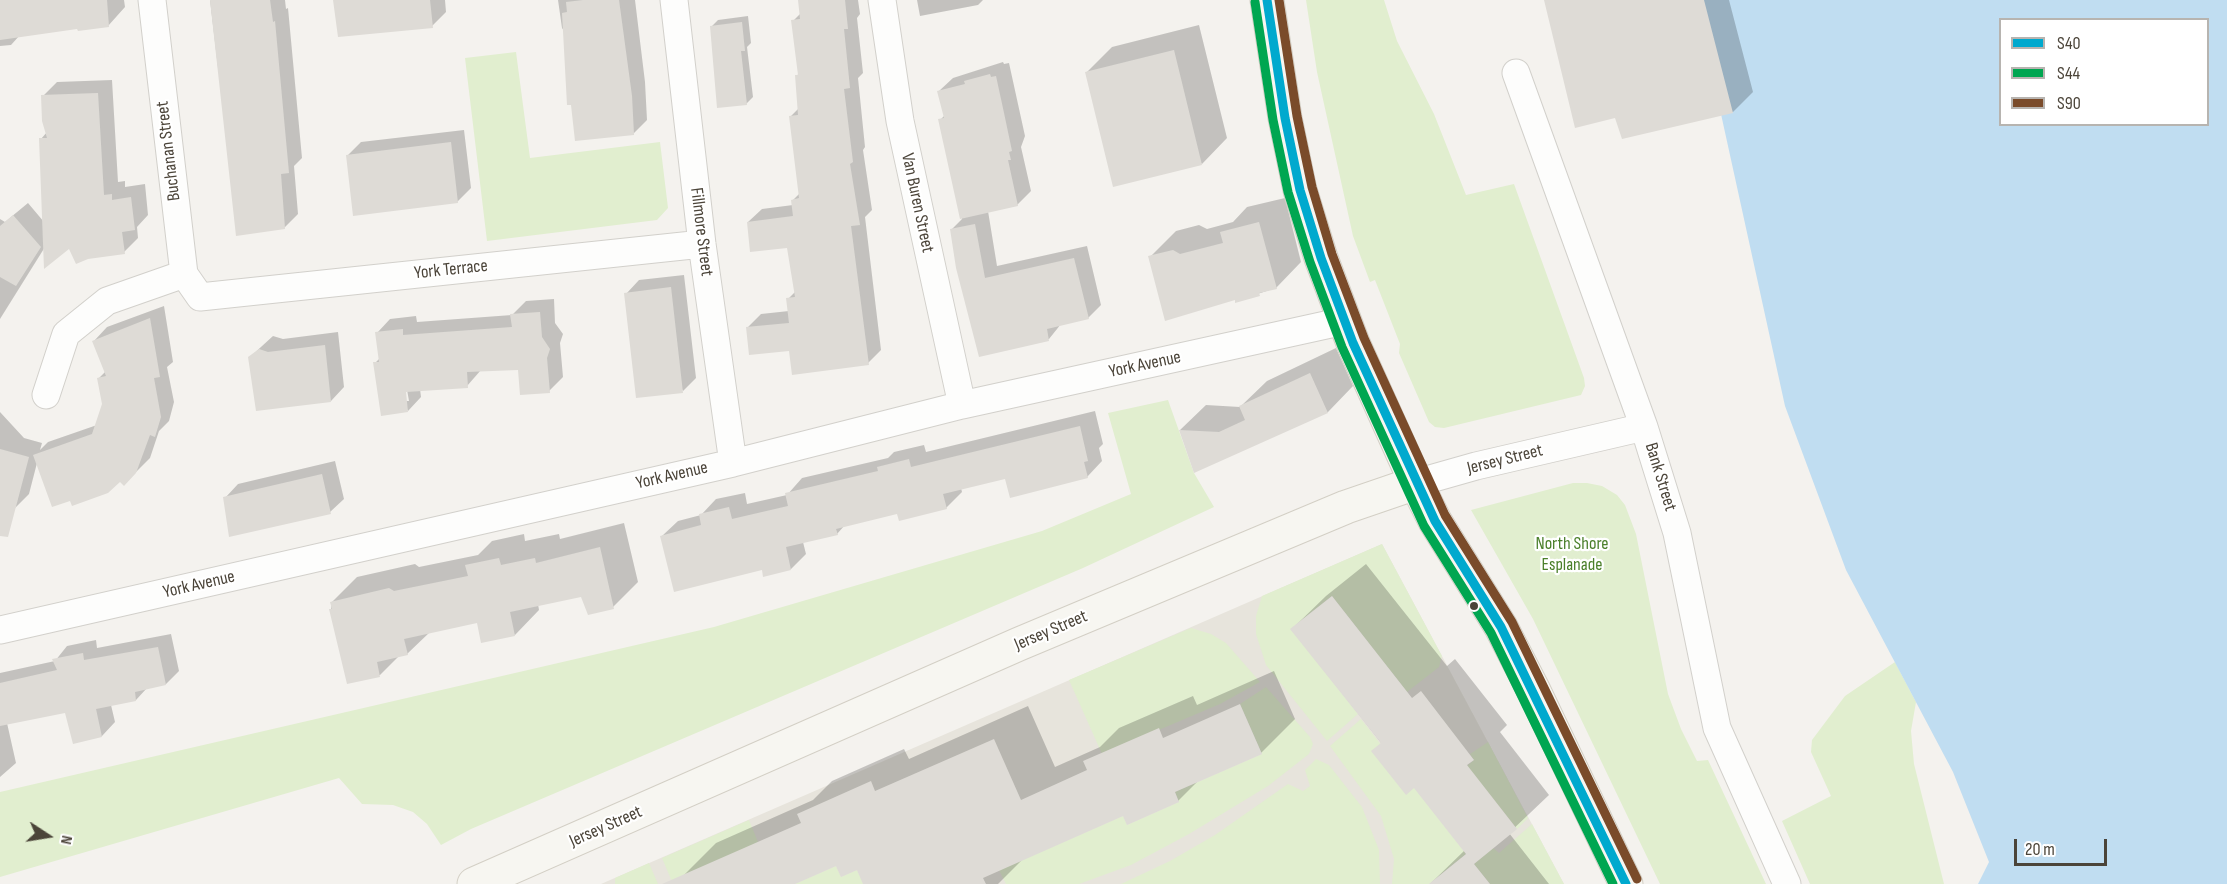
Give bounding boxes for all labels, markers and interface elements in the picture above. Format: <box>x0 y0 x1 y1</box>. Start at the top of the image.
legend <box>1999 18 2209 126</box>
text: S40 <box>2057 33 2081 54</box>
text: S44 <box>2057 63 2080 84</box>
text: S90 <box>2057 93 2081 114</box>
street label: Buchanan Street <box>152 100 186 202</box>
street label: Van Buren Street <box>896 151 938 255</box>
street label: Fillmore Street <box>685 186 717 278</box>
street label: York Terrace <box>413 255 489 285</box>
street label: York Avenue <box>1107 347 1183 383</box>
street label: Jersey Street <box>1465 440 1545 480</box>
street label: Bank Street <box>1639 440 1681 514</box>
street label: York Avenue <box>634 457 710 495</box>
park label: North Shore Esplanade <box>1535 533 1609 576</box>
street label: York Avenue <box>161 566 237 604</box>
unlabelled marker <box>1468 600 1480 612</box>
street label: Jersey Street <box>1011 606 1091 656</box>
street label: Jersey Street <box>566 801 646 853</box>
north arrow <box>18 806 78 866</box>
scale bar <box>2017 827 2110 865</box>
text: N <box>56 834 76 846</box>
text: 20 m <box>2025 839 2055 860</box>

